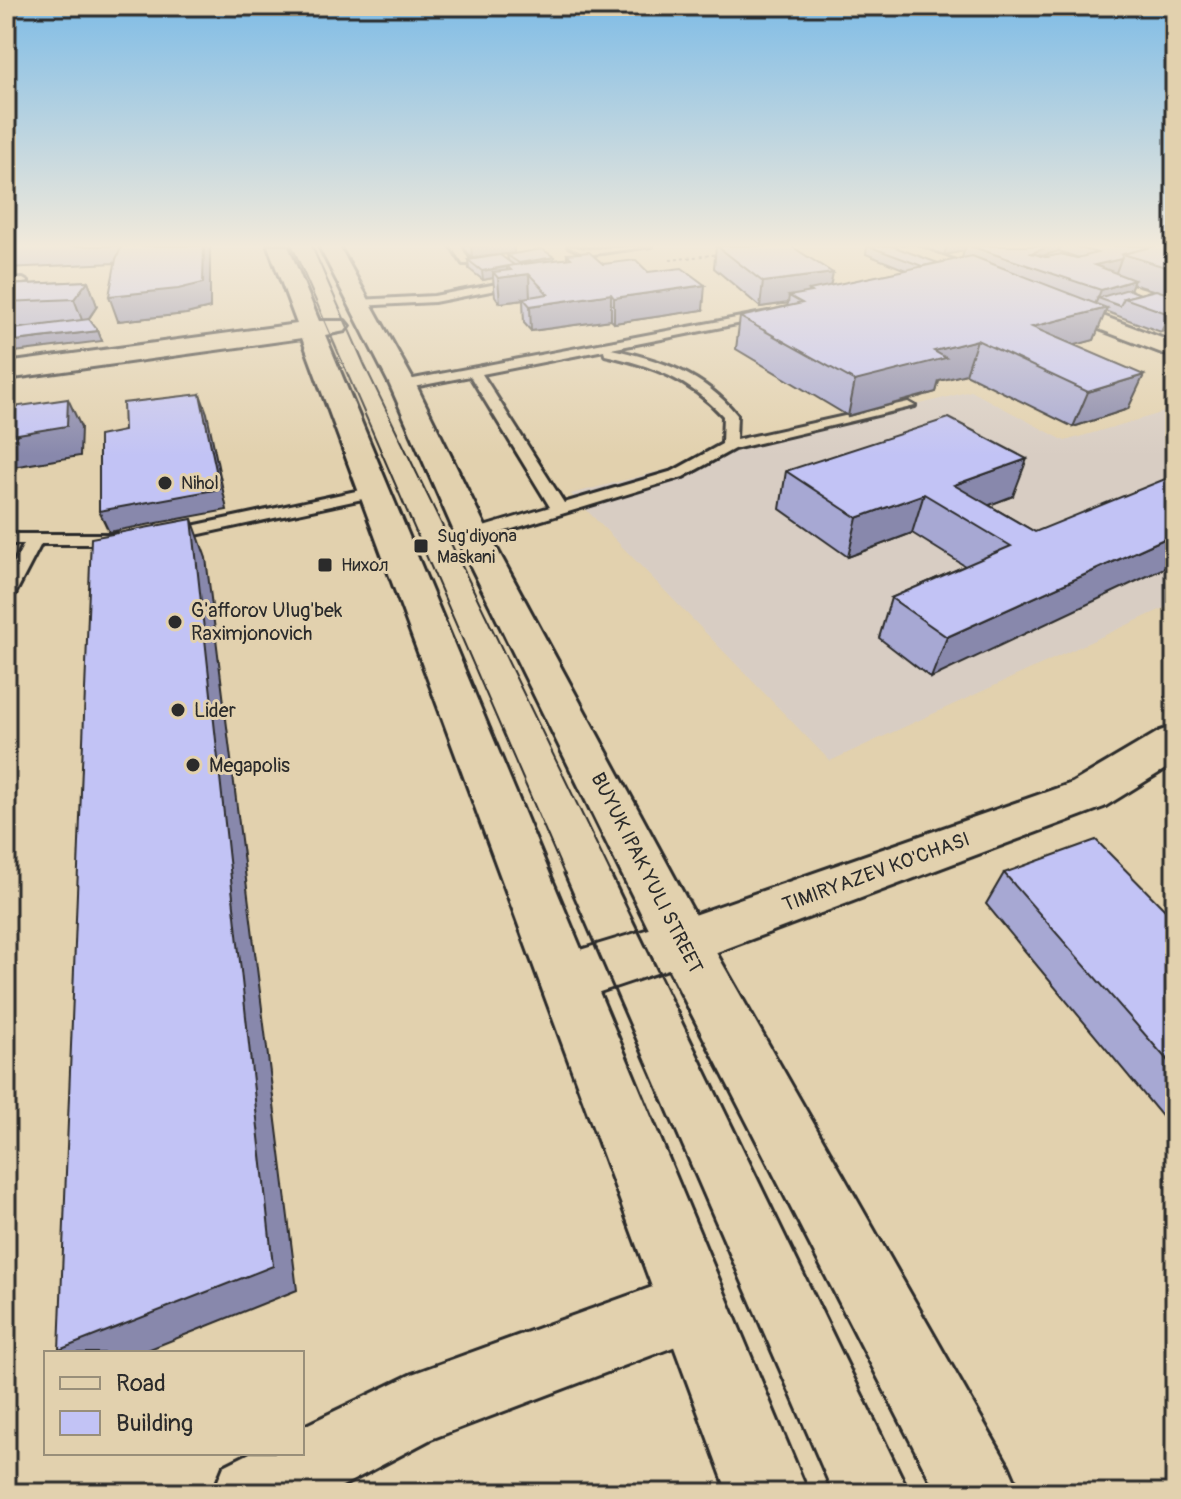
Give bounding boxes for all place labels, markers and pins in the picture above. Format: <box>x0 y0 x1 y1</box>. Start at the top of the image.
place label: Nihol <box>181 472 219 495</box>
marker: Nihol <box>156 474 174 492</box>
place label: Sug'diyona Maskani <box>437 525 517 569</box>
marker: Sug'diyona Maskani <box>412 537 430 555</box>
place label: Нихол <box>341 554 389 577</box>
marker: Нихол <box>316 556 334 574</box>
place label: G'afforov Ulug'bek Raximjonovich <box>191 598 343 646</box>
marker: G'afforov Ulug'bek Raximjonovich <box>166 613 184 631</box>
place label: Lider <box>194 698 236 723</box>
marker: Lider <box>169 701 187 719</box>
place label: Megapolis <box>209 753 290 778</box>
marker: Megapolis <box>184 756 202 774</box>

